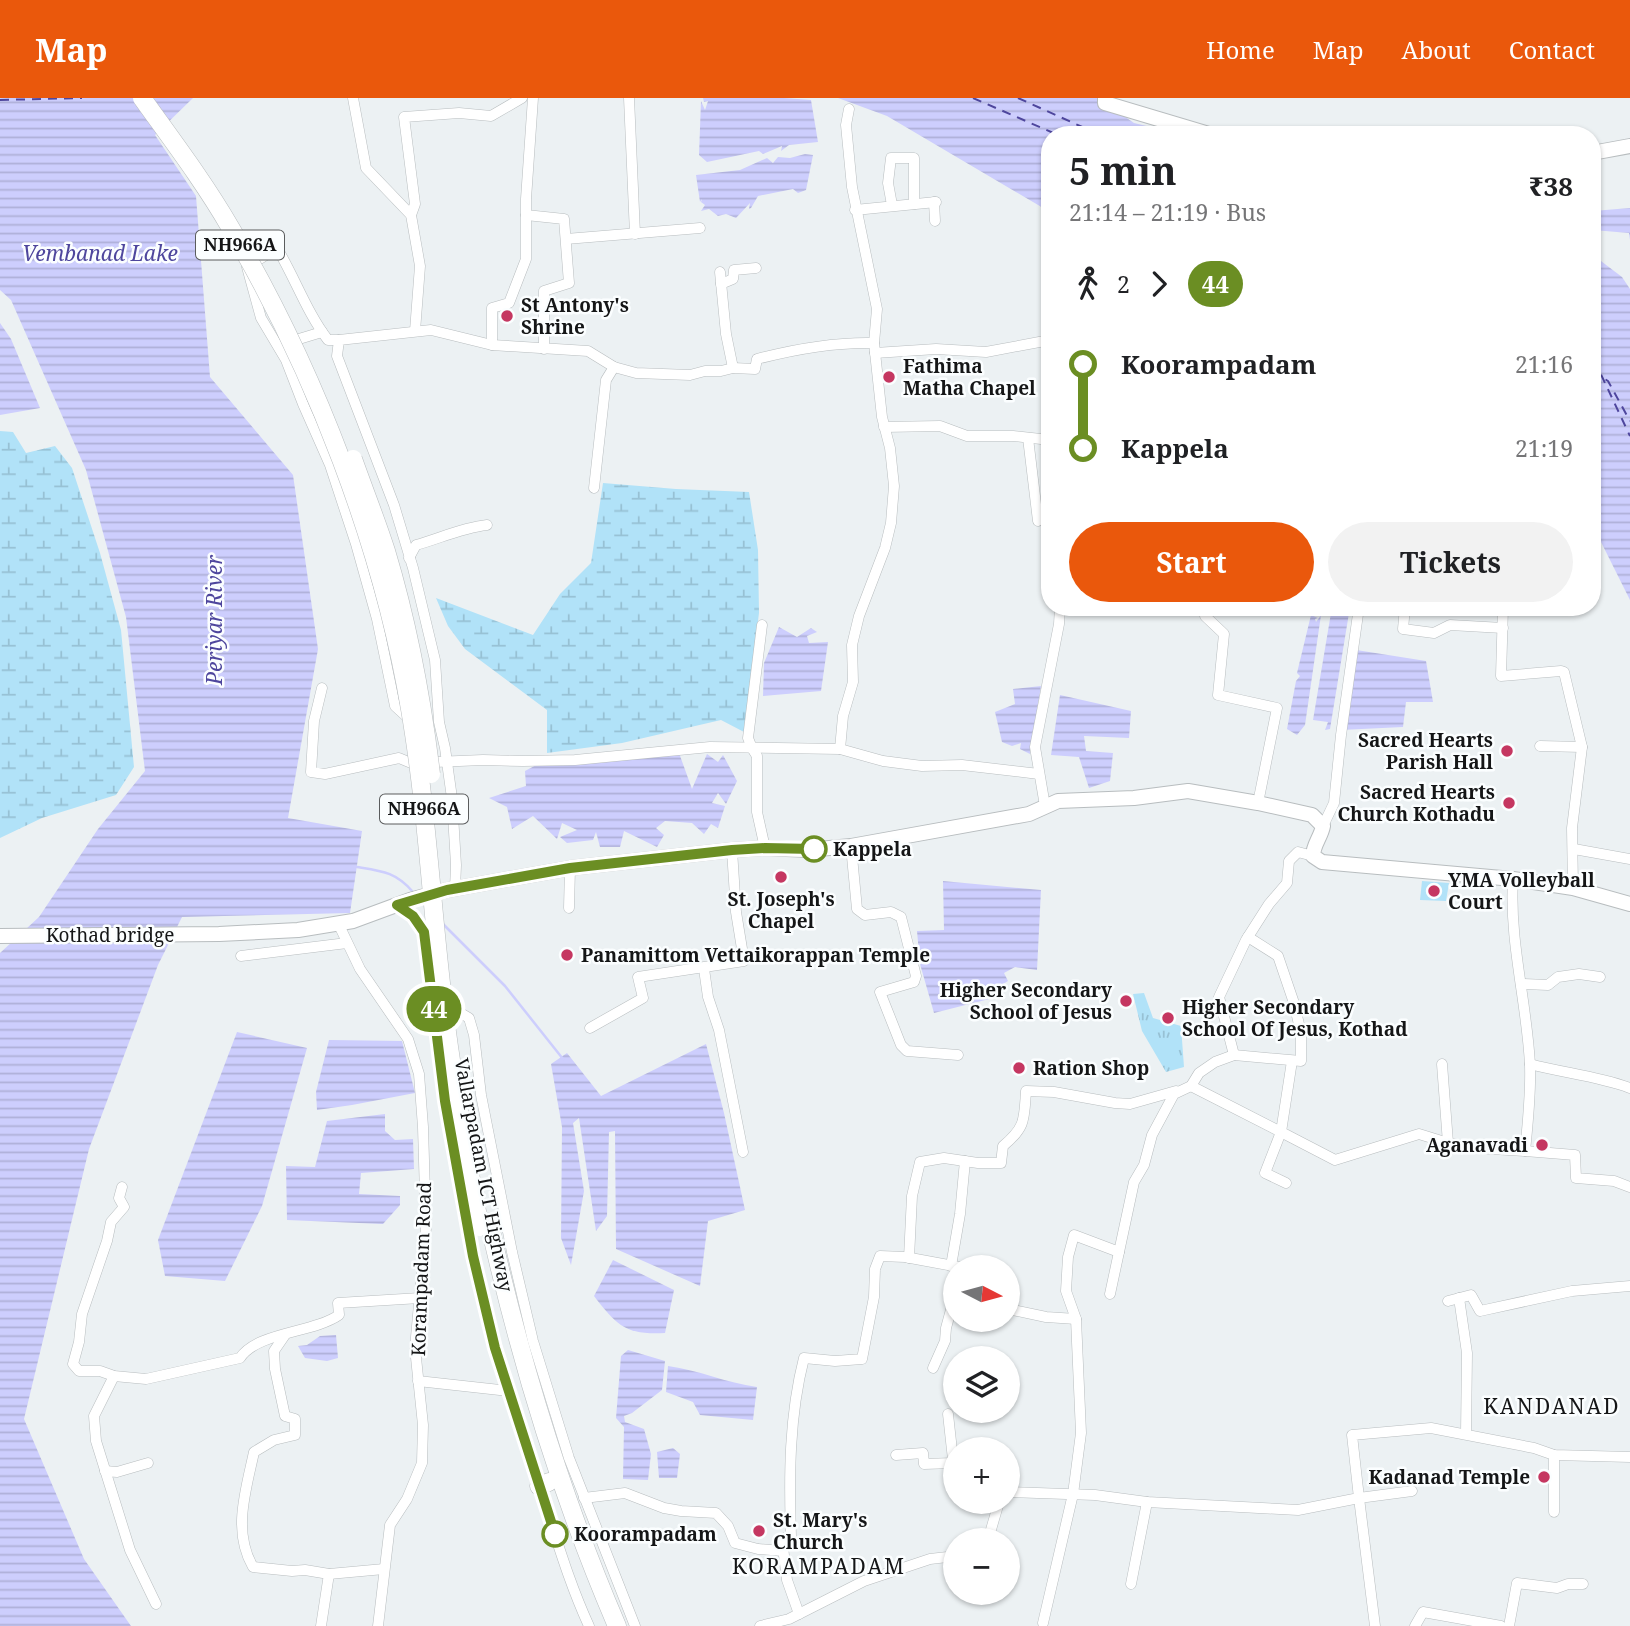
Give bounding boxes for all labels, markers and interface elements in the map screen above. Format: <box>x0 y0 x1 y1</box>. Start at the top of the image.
text: Map <box>35 27 108 72</box>
text: Home <box>1206 33 1275 66</box>
text: Map <box>1313 33 1364 66</box>
text: About <box>1402 33 1471 66</box>
text: Contact <box>1509 33 1595 66</box>
text: 5 min <box>1069 144 1177 196</box>
text: ₹38 <box>1529 168 1573 204</box>
text: 21:14 – 21:19 · Bus <box>1069 196 1266 228</box>
road number: NH966A <box>196 230 284 260</box>
water label: Vembanad Lake <box>22 239 178 267</box>
icon: walk <box>1069 265 1107 303</box>
icon: forward <box>1140 265 1178 303</box>
text: 44 <box>1202 267 1229 300</box>
text: 2 <box>1117 268 1130 300</box>
place label: St Antony's Shrine <box>521 292 629 340</box>
marker: St Antony's Shrine <box>499 308 515 324</box>
text: Koorampadam <box>1121 346 1316 382</box>
text: 21:16 <box>1515 348 1573 380</box>
place label: Fathima Matha Chapel <box>903 353 1036 401</box>
marker: Fathima Matha Chapel <box>881 369 897 385</box>
text: Kappela <box>1121 430 1229 466</box>
text: 21:19 <box>1515 432 1573 464</box>
button: Start <box>1069 522 1314 602</box>
button: Tickets <box>1328 522 1573 602</box>
water label: Periyar River <box>200 555 228 686</box>
place label: Sacred Hearts Parish Hall <box>1358 727 1493 775</box>
marker: Sacred Hearts Parish Hall <box>1499 743 1515 759</box>
place label: Sacred Hearts Church Kothadu <box>1337 779 1495 827</box>
road number: NH966A <box>380 794 468 824</box>
marker: Sacred Hearts Church Kothadu <box>1501 795 1517 811</box>
marker: Kappela <box>801 836 827 862</box>
place label: Kappela <box>833 836 912 862</box>
place label: YMA Volleyball Court <box>1448 867 1595 915</box>
marker: St. Joseph's Chapel <box>773 869 789 885</box>
marker: YMA Volleyball Court <box>1426 883 1442 899</box>
place label: St. Joseph's Chapel <box>727 886 835 934</box>
street label: Kothad bridge <box>46 922 174 948</box>
place label: Panamittom Vettaikorappan Temple <box>581 942 930 968</box>
marker: Panamittom Vettaikorappan Temple <box>559 947 575 963</box>
place label: Higher Secondary School of Jesus <box>940 977 1112 1025</box>
line badge: 44 <box>402 986 466 1032</box>
text: 44 <box>420 992 448 1025</box>
marker: Higher Secondary School of Jesus <box>1118 993 1134 1009</box>
place label: Higher Secondary School Of Jesus, Kothad <box>1182 994 1408 1042</box>
marker: Higher Secondary School Of Jesus, Kothad <box>1160 1010 1176 1026</box>
place label: Ration Shop <box>1033 1055 1149 1081</box>
street label: Vallarpadam ICT Highway <box>449 1056 519 1294</box>
marker: Ration Shop <box>1011 1060 1027 1076</box>
place label: Aganavadi <box>1426 1132 1528 1158</box>
marker: Aganavadi <box>1534 1137 1550 1153</box>
street label: Korampadam Road <box>405 1181 437 1357</box>
north arrow <box>943 1255 1020 1332</box>
map controls <box>943 1255 1020 1605</box>
button: layers <box>943 1346 1020 1423</box>
district label: KANDANAD <box>1483 1392 1621 1420</box>
button: + <box>943 1437 1020 1514</box>
place label: Kadanad Temple <box>1368 1464 1530 1490</box>
marker: Kadanad Temple <box>1536 1469 1552 1485</box>
place label: St. Mary's Church <box>773 1507 867 1555</box>
marker: Koorampadam <box>542 1521 568 1547</box>
place label: Koorampadam <box>574 1521 717 1547</box>
marker: St. Mary's Church <box>751 1523 767 1539</box>
button: − <box>943 1528 1020 1605</box>
district label: KORAMPADAM <box>732 1552 906 1580</box>

